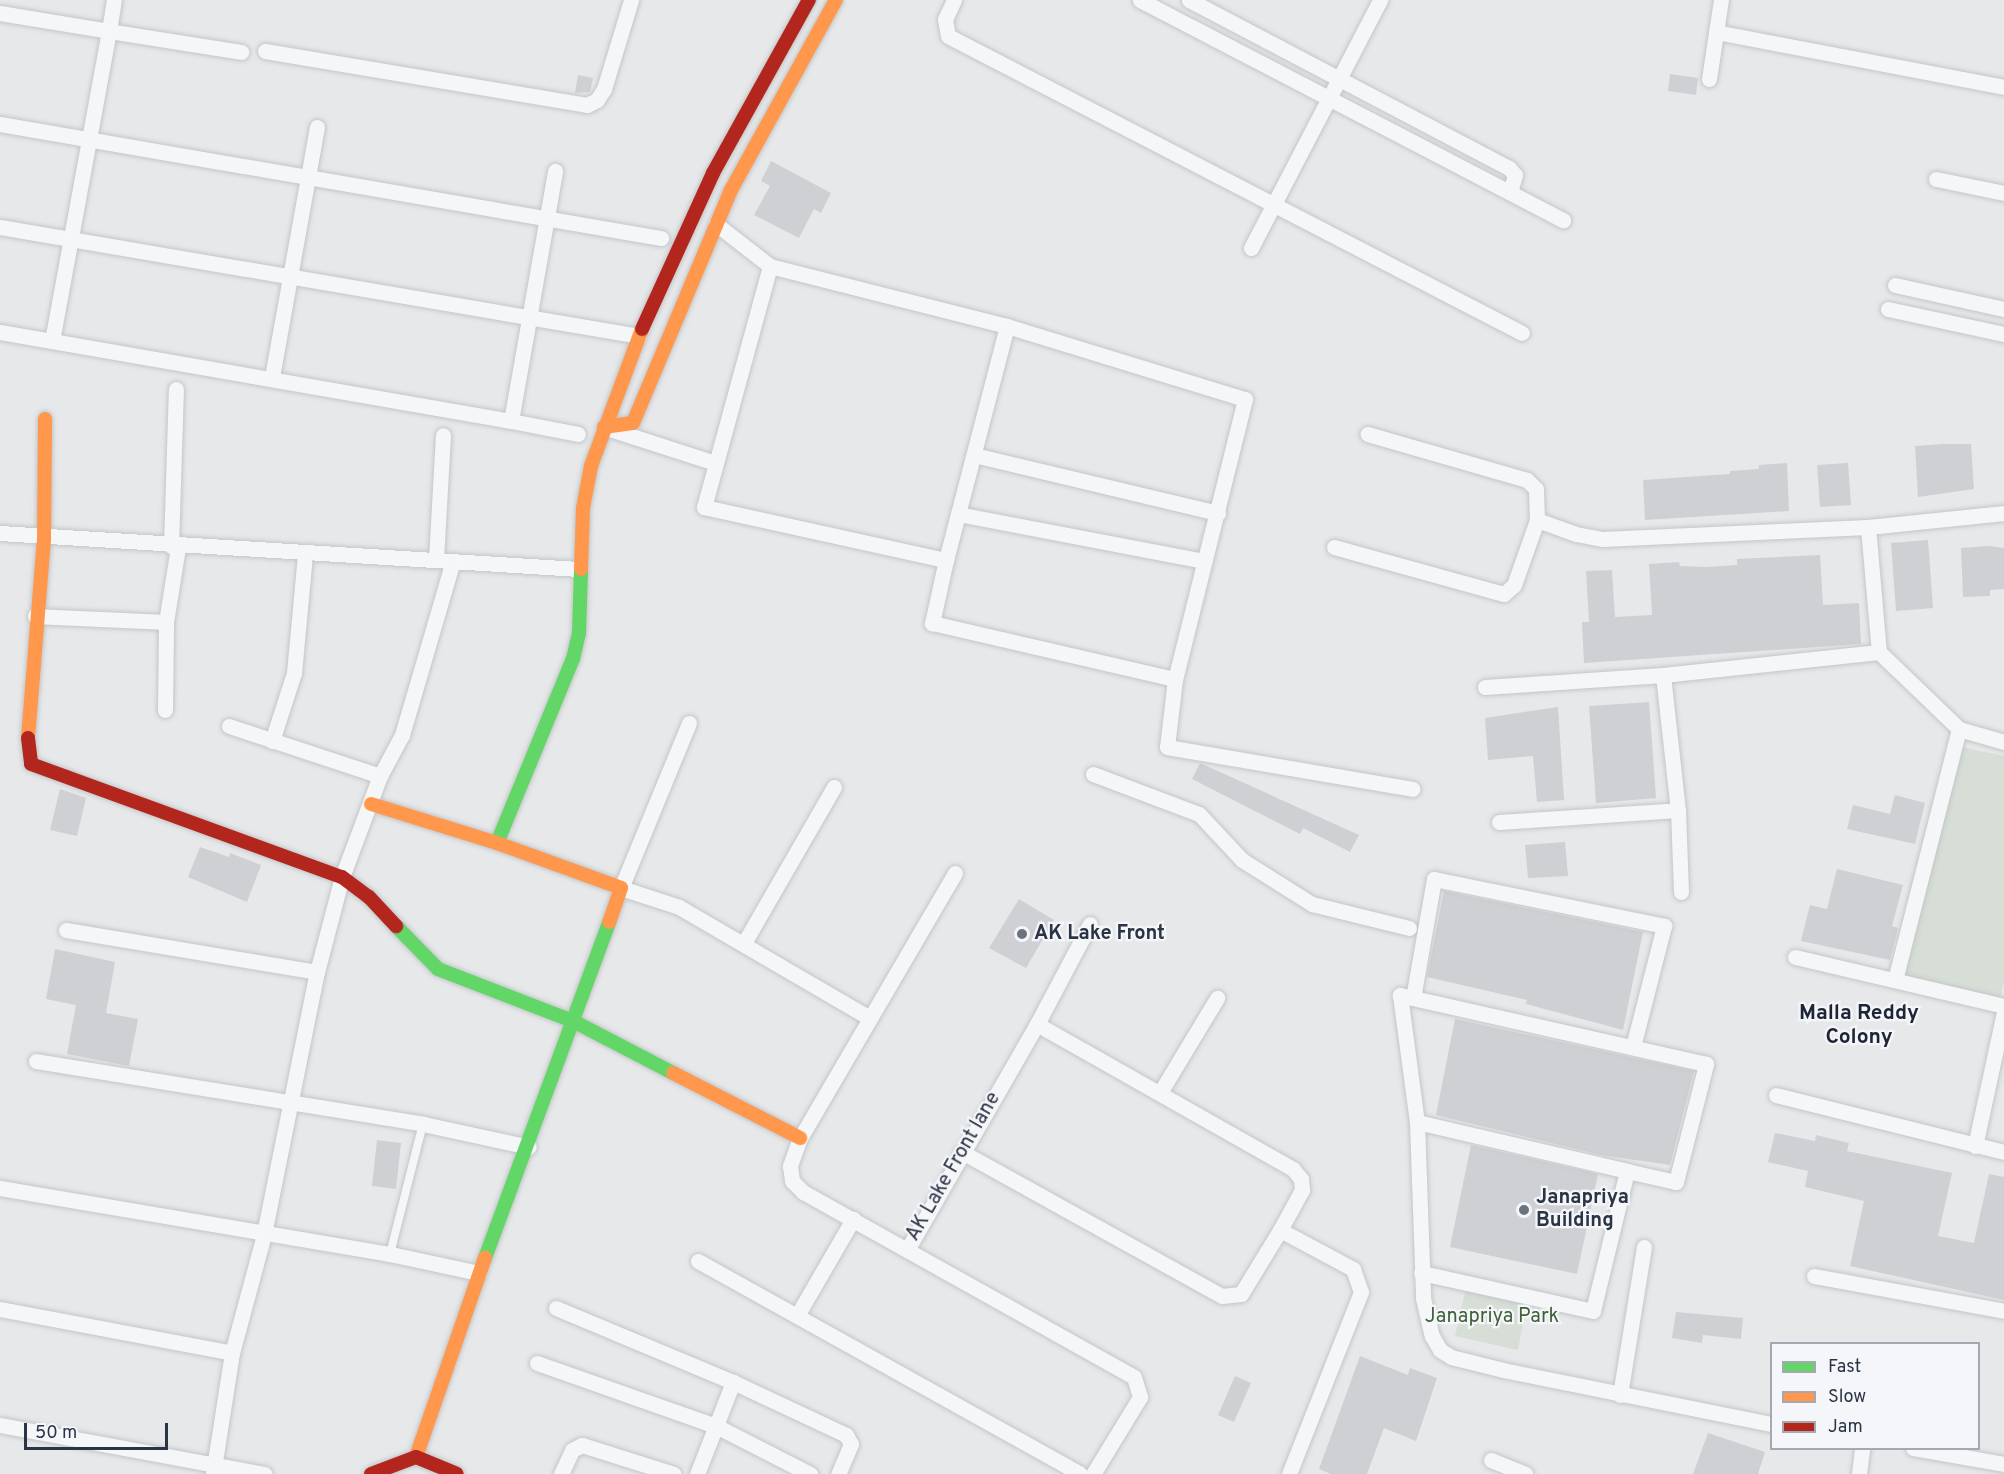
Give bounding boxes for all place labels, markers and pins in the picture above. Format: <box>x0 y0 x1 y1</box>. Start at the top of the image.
place label: AK Lake Front <box>1034 922 1165 946</box>
marker: AK Lake Front <box>1015 927 1029 941</box>
place label: Janapriya Building <box>1536 1186 1629 1233</box>
marker: Janapriya Building <box>1517 1203 1531 1217</box>

